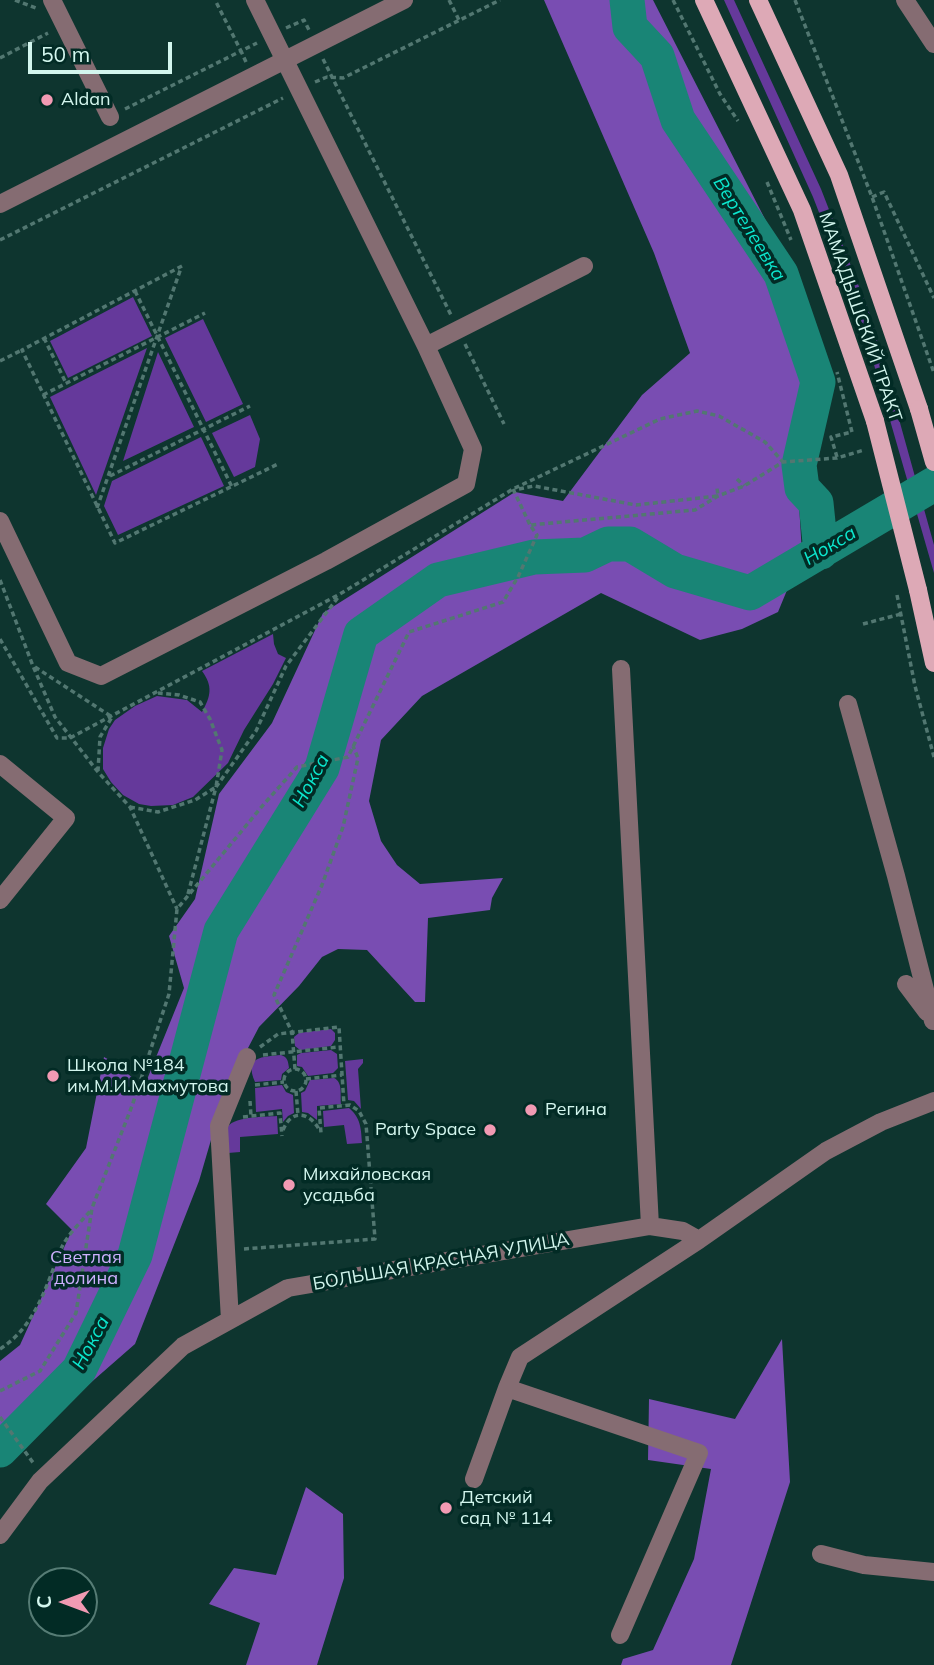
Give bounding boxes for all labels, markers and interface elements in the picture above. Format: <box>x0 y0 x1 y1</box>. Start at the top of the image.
scale bar <box>32 28 175 72</box>
text: 50 m <box>41 41 90 67</box>
place label: Aldan <box>61 89 111 111</box>
marker: Aldan <box>39 92 55 108</box>
water label: Вертелеевка <box>708 173 790 285</box>
street label: МАМАДЫШСКИЙ ТРАКТ <box>814 210 906 424</box>
water label: Нокса <box>800 522 860 570</box>
water label: Нокса <box>288 750 334 812</box>
place label: Школа №184 им.М.И.Махмутова <box>67 1055 229 1098</box>
marker: Школа №184 им.М.И.Махмутова <box>45 1068 61 1084</box>
place label: Регина <box>545 1099 607 1121</box>
marker: Регина <box>523 1102 539 1118</box>
place label: Party Space <box>375 1119 476 1141</box>
marker: Party Space <box>482 1122 498 1138</box>
place label: Михайловская усадьба <box>303 1164 431 1206</box>
marker: Михайловская усадьба <box>281 1177 297 1193</box>
street label: БОЛЬШАЯ КРАСНАЯ УЛИЦА <box>311 1229 571 1295</box>
park label: Светлая долина <box>50 1247 122 1290</box>
water label: Нокса <box>68 1312 114 1374</box>
place label: Детский сад № 114 <box>460 1487 552 1530</box>
marker: Детский сад № 114 <box>438 1500 454 1516</box>
north arrow <box>28 1567 98 1637</box>
text: С <box>32 1596 56 1609</box>

